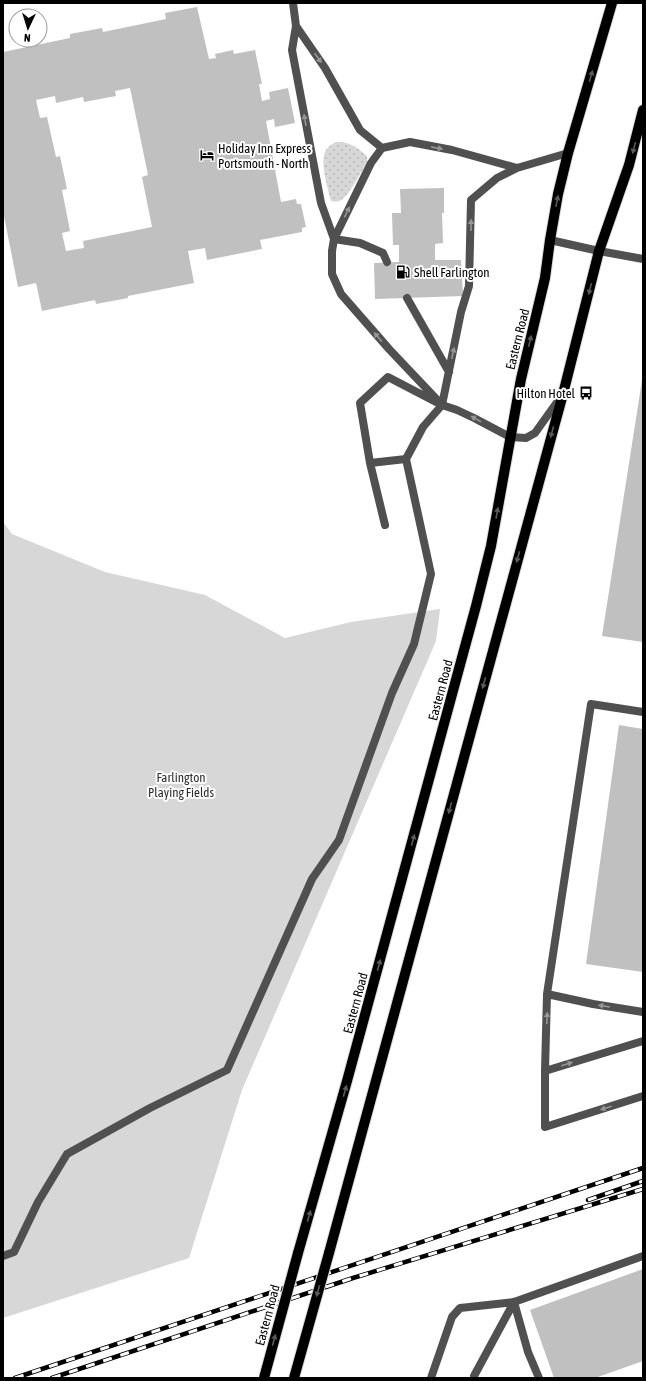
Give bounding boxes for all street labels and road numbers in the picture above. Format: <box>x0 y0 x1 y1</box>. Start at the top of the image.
street label: Eastern Road <box>503 307 532 371</box>
street label: Eastern Road <box>425 658 456 722</box>
street label: Eastern Road <box>340 971 371 1035</box>
street label: Eastern Road <box>252 1283 283 1347</box>

